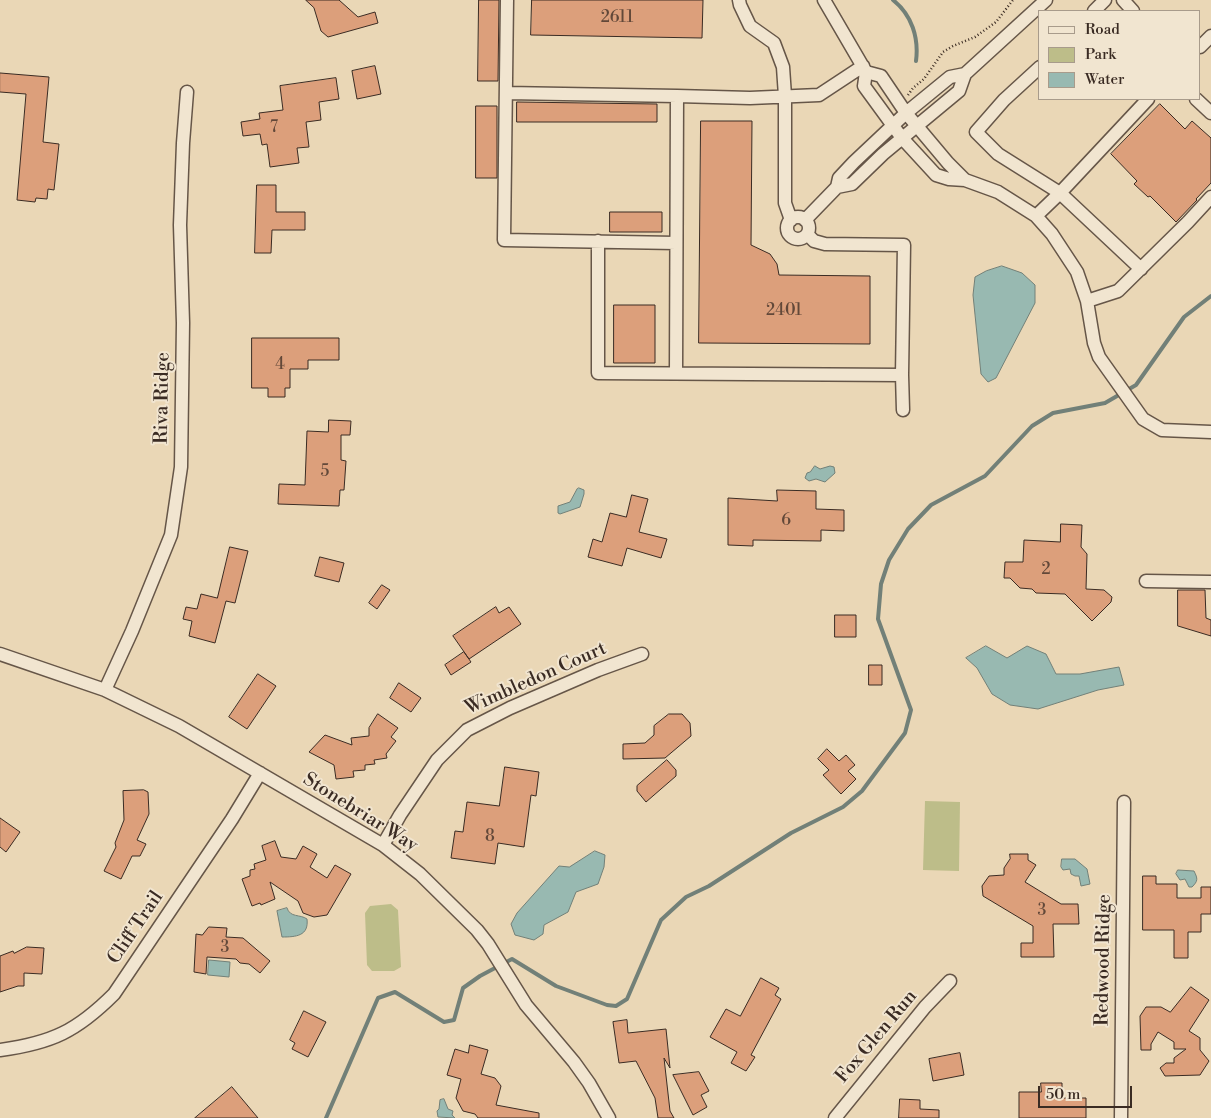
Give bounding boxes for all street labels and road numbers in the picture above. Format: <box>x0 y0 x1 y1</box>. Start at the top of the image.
street label: Riva Ridge <box>151 352 175 444</box>
street label: Wimbledon Court <box>462 638 610 720</box>
street label: Stonebriar Way <box>298 769 422 857</box>
street label: Cliff Trail <box>103 887 169 969</box>
street label: Redwood Ridge <box>1091 894 1117 1026</box>
street label: Fox Glen Run <box>831 986 923 1088</box>

